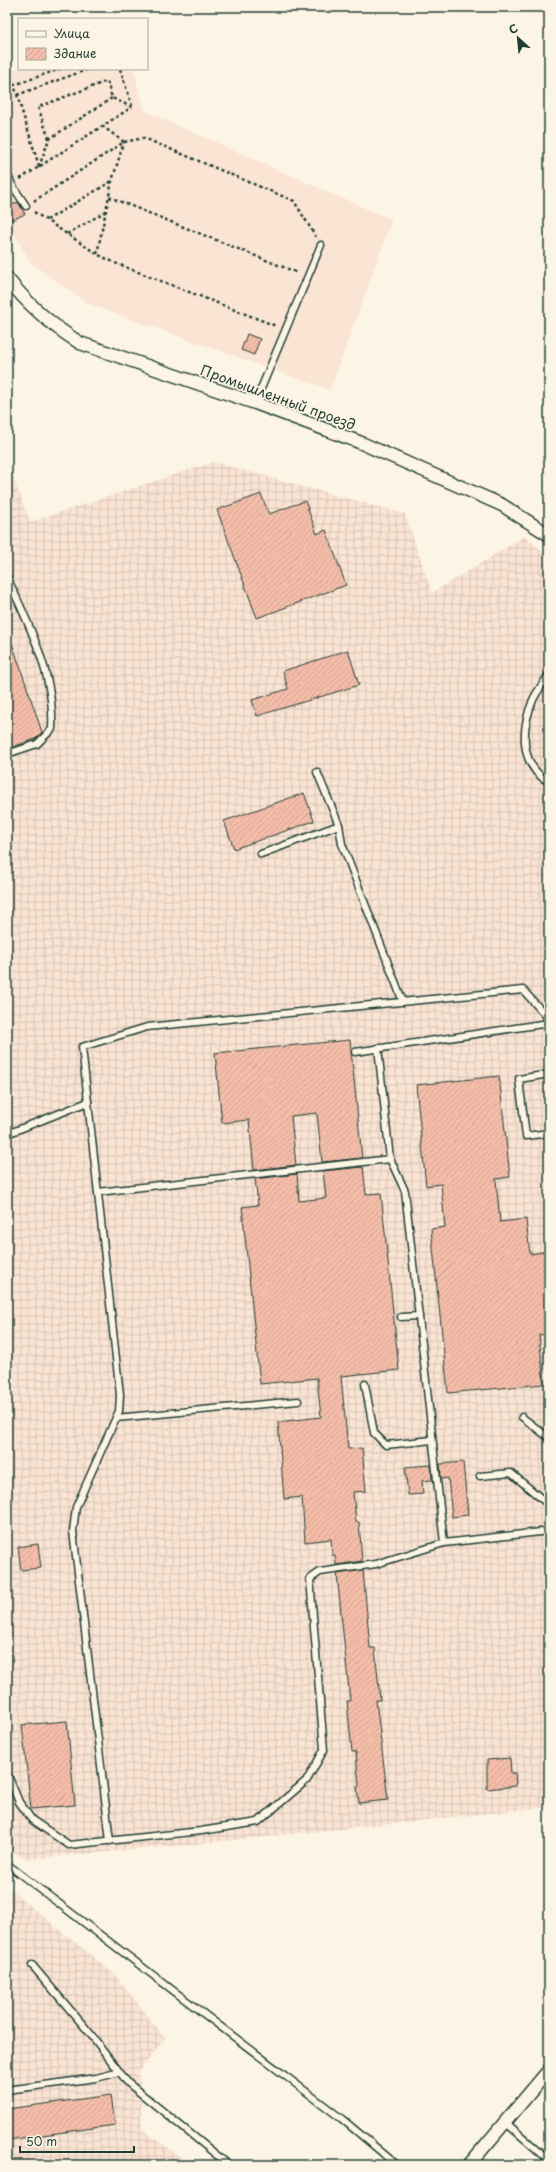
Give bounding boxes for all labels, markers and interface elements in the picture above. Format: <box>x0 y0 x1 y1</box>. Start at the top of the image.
legend <box>18 18 148 70</box>
north arrow <box>498 18 538 58</box>
text: С <box>506 19 521 38</box>
text: Улица <box>54 24 90 42</box>
text: Здание <box>54 44 96 62</box>
street label: Промышленный проезд <box>197 359 359 435</box>
scale bar <box>20 2128 134 2154</box>
text: 50 m <box>26 2132 57 2150</box>

